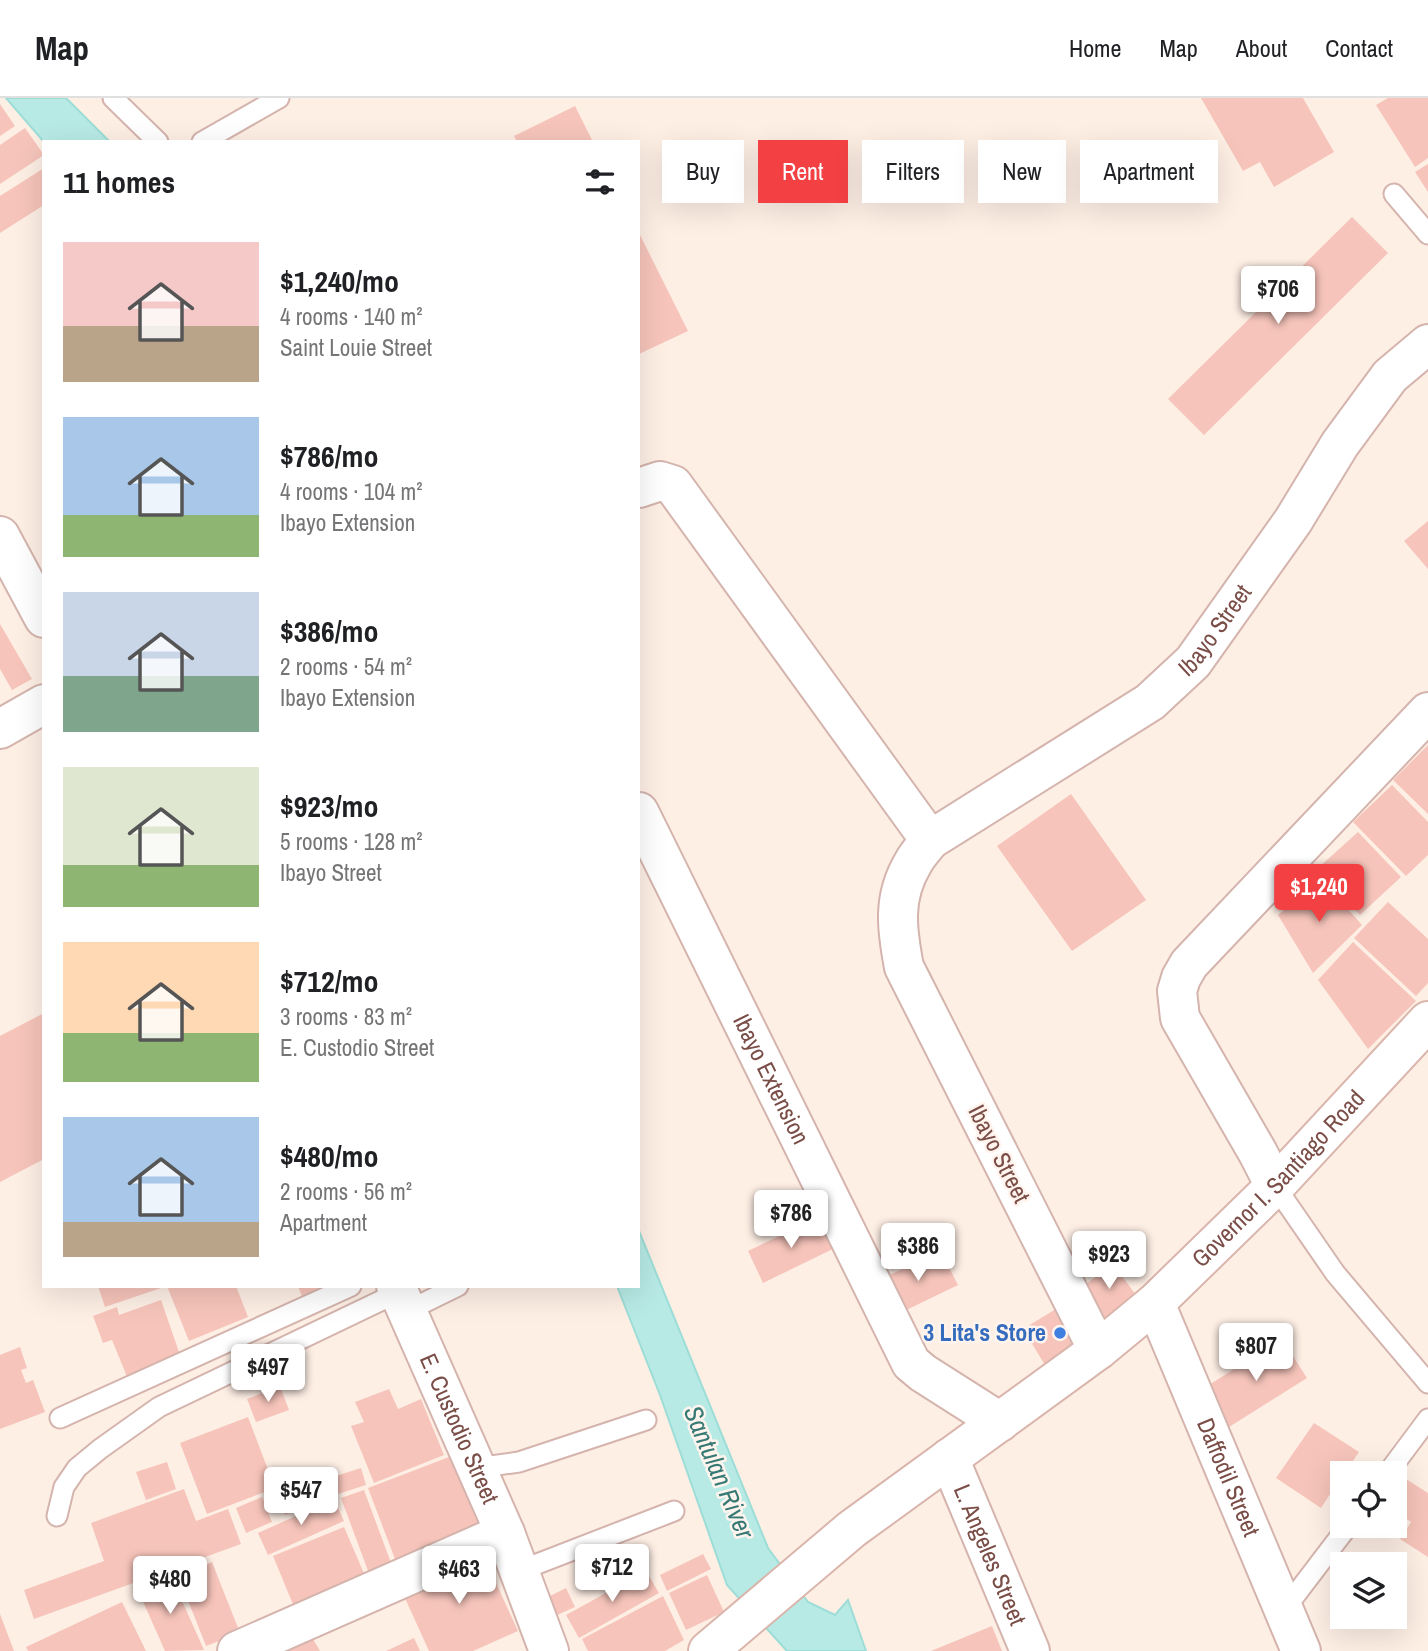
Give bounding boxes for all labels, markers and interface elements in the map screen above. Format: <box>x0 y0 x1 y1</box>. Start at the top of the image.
text: Map <box>35 26 89 70</box>
text: Home <box>1069 32 1121 64</box>
text: Map <box>1159 32 1198 64</box>
text: About <box>1236 32 1287 64</box>
text: Contact <box>1325 32 1393 64</box>
chip: Buy <box>662 140 744 203</box>
chip: Rent <box>758 140 848 203</box>
chip: Filters <box>862 140 964 203</box>
chip: New <box>978 140 1066 203</box>
chip: Apartment <box>1080 140 1218 203</box>
text: 11 homes <box>63 162 175 202</box>
icon: filters <box>581 163 619 201</box>
text: $1,240/mo <box>280 261 399 301</box>
pin: $706 <box>1237 266 1319 326</box>
icon: home <box>119 270 203 354</box>
text: $706 <box>1257 273 1299 304</box>
text: 4 rooms · 140 m² <box>280 301 423 332</box>
text: Saint Louie Street <box>280 332 432 363</box>
text: $786/mo <box>280 436 378 476</box>
icon: home <box>119 445 203 529</box>
text: 4 rooms · 104 m² <box>280 476 423 507</box>
text: Ibayo Extension <box>280 507 415 538</box>
street label: Ibayo Street <box>1171 577 1258 683</box>
text: $386/mo <box>280 611 378 651</box>
icon: home <box>119 620 203 704</box>
text: 2 rooms · 54 m² <box>280 651 412 682</box>
text: Ibayo Extension <box>280 682 415 713</box>
text: $923/mo <box>280 786 378 826</box>
icon: home <box>119 795 203 879</box>
text: 5 rooms · 128 m² <box>280 826 423 857</box>
text: Ibayo Street <box>280 857 382 888</box>
pin: $1,240 <box>1262 864 1376 924</box>
text: $1,240 <box>1290 871 1348 902</box>
text: $712/mo <box>280 961 378 1001</box>
icon: home <box>119 970 203 1054</box>
text: 3 rooms · 83 m² <box>280 1001 412 1032</box>
street label: Ibayo Extension <box>726 1008 817 1149</box>
text: E. Custodio Street <box>280 1032 434 1063</box>
street label: Governor I. Santiago Road <box>1184 1083 1371 1274</box>
street label: Ibayo Street <box>962 1099 1038 1209</box>
text: $480/mo <box>280 1136 378 1176</box>
icon: home <box>119 1145 203 1229</box>
text: 2 rooms · 56 m² <box>280 1176 412 1207</box>
pin: $786 <box>750 1190 832 1250</box>
text: $786 <box>770 1197 812 1228</box>
text: Apartment <box>280 1207 367 1238</box>
pin: $386 <box>877 1224 959 1283</box>
text: $386 <box>897 1230 939 1261</box>
pin: $923 <box>1068 1232 1150 1291</box>
text: $923 <box>1088 1238 1130 1269</box>
place label: 3 Lita's Store <box>923 1316 1046 1348</box>
pin: $807 <box>1215 1324 1297 1383</box>
marker: 3 Lita's Store <box>1052 1325 1068 1341</box>
text: $807 <box>1235 1330 1277 1361</box>
pin: $497 <box>227 1344 309 1404</box>
street label: E. Custodio Street <box>413 1348 507 1509</box>
text: $497 <box>247 1351 289 1382</box>
water label: Santulan River <box>676 1400 763 1544</box>
street label: Daffodil Street <box>1190 1413 1268 1541</box>
map controls <box>1330 1461 1407 1629</box>
button: locate <box>1330 1461 1407 1538</box>
pin: $547 <box>260 1468 342 1527</box>
text: $547 <box>280 1474 322 1505</box>
street label: L. Angeles Street <box>947 1479 1035 1630</box>
pin: $712 <box>571 1544 653 1604</box>
pin: $463 <box>418 1546 500 1606</box>
text: $712 <box>591 1551 633 1582</box>
button: layers <box>1330 1552 1407 1629</box>
text: $463 <box>438 1553 480 1584</box>
pin: $480 <box>129 1556 211 1616</box>
text: $480 <box>149 1563 191 1594</box>

